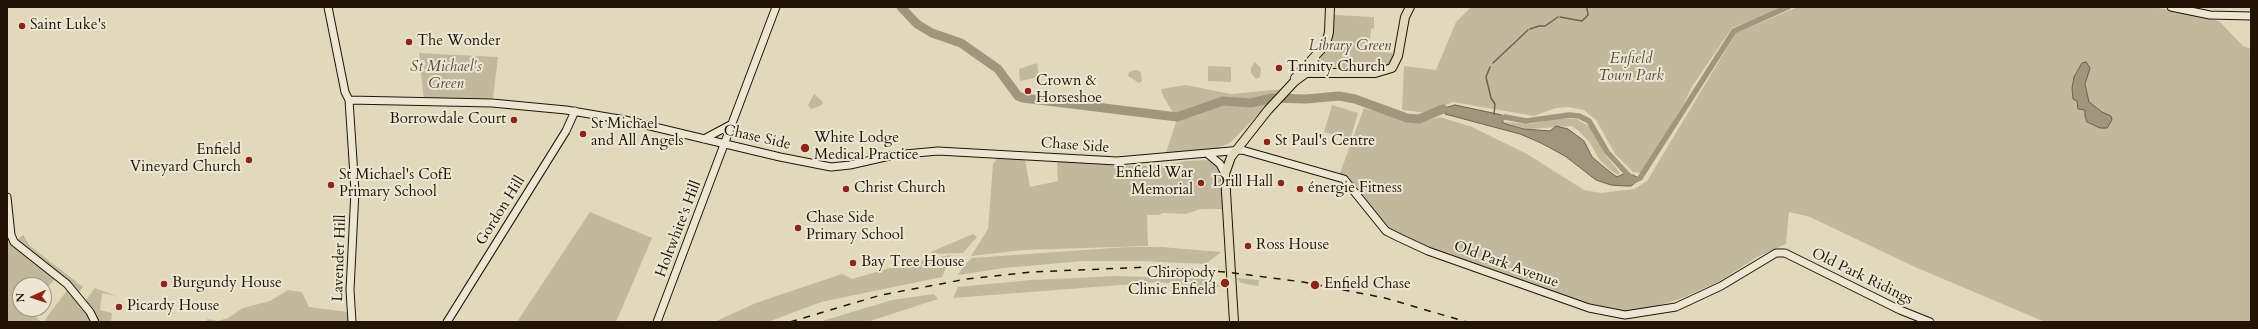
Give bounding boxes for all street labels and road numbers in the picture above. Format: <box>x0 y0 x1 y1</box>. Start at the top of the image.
street label: Chase Side <box>722 122 792 154</box>
street label: Chase Side <box>1040 135 1110 157</box>
street label: Gordon Hill <box>473 173 529 249</box>
street label: Holtwhite's Hill <box>652 178 706 280</box>
street label: Lavender Hill <box>329 214 351 302</box>
street label: Old Park Avenue <box>1451 238 1561 292</box>
street label: Old Park Ridings <box>1808 245 1916 309</box>

